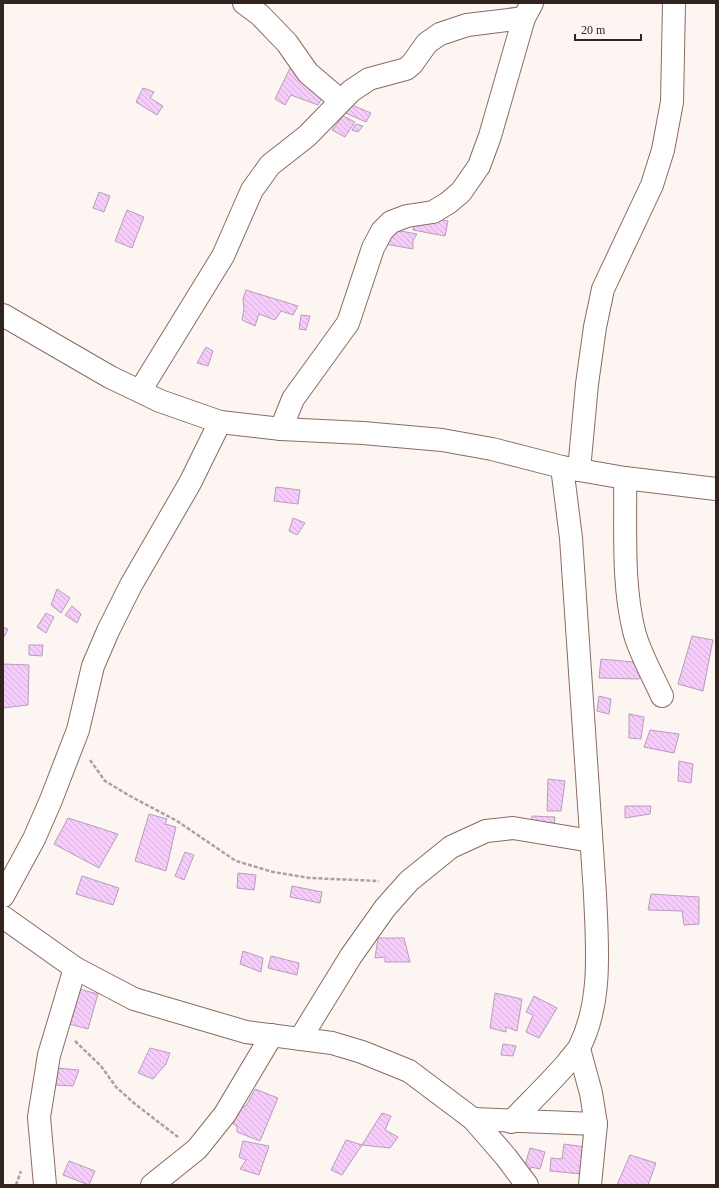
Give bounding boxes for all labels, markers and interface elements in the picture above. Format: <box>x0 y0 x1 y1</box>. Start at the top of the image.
scale bar <box>575 16 641 42</box>
text: 20 m <box>581 23 606 37</box>

